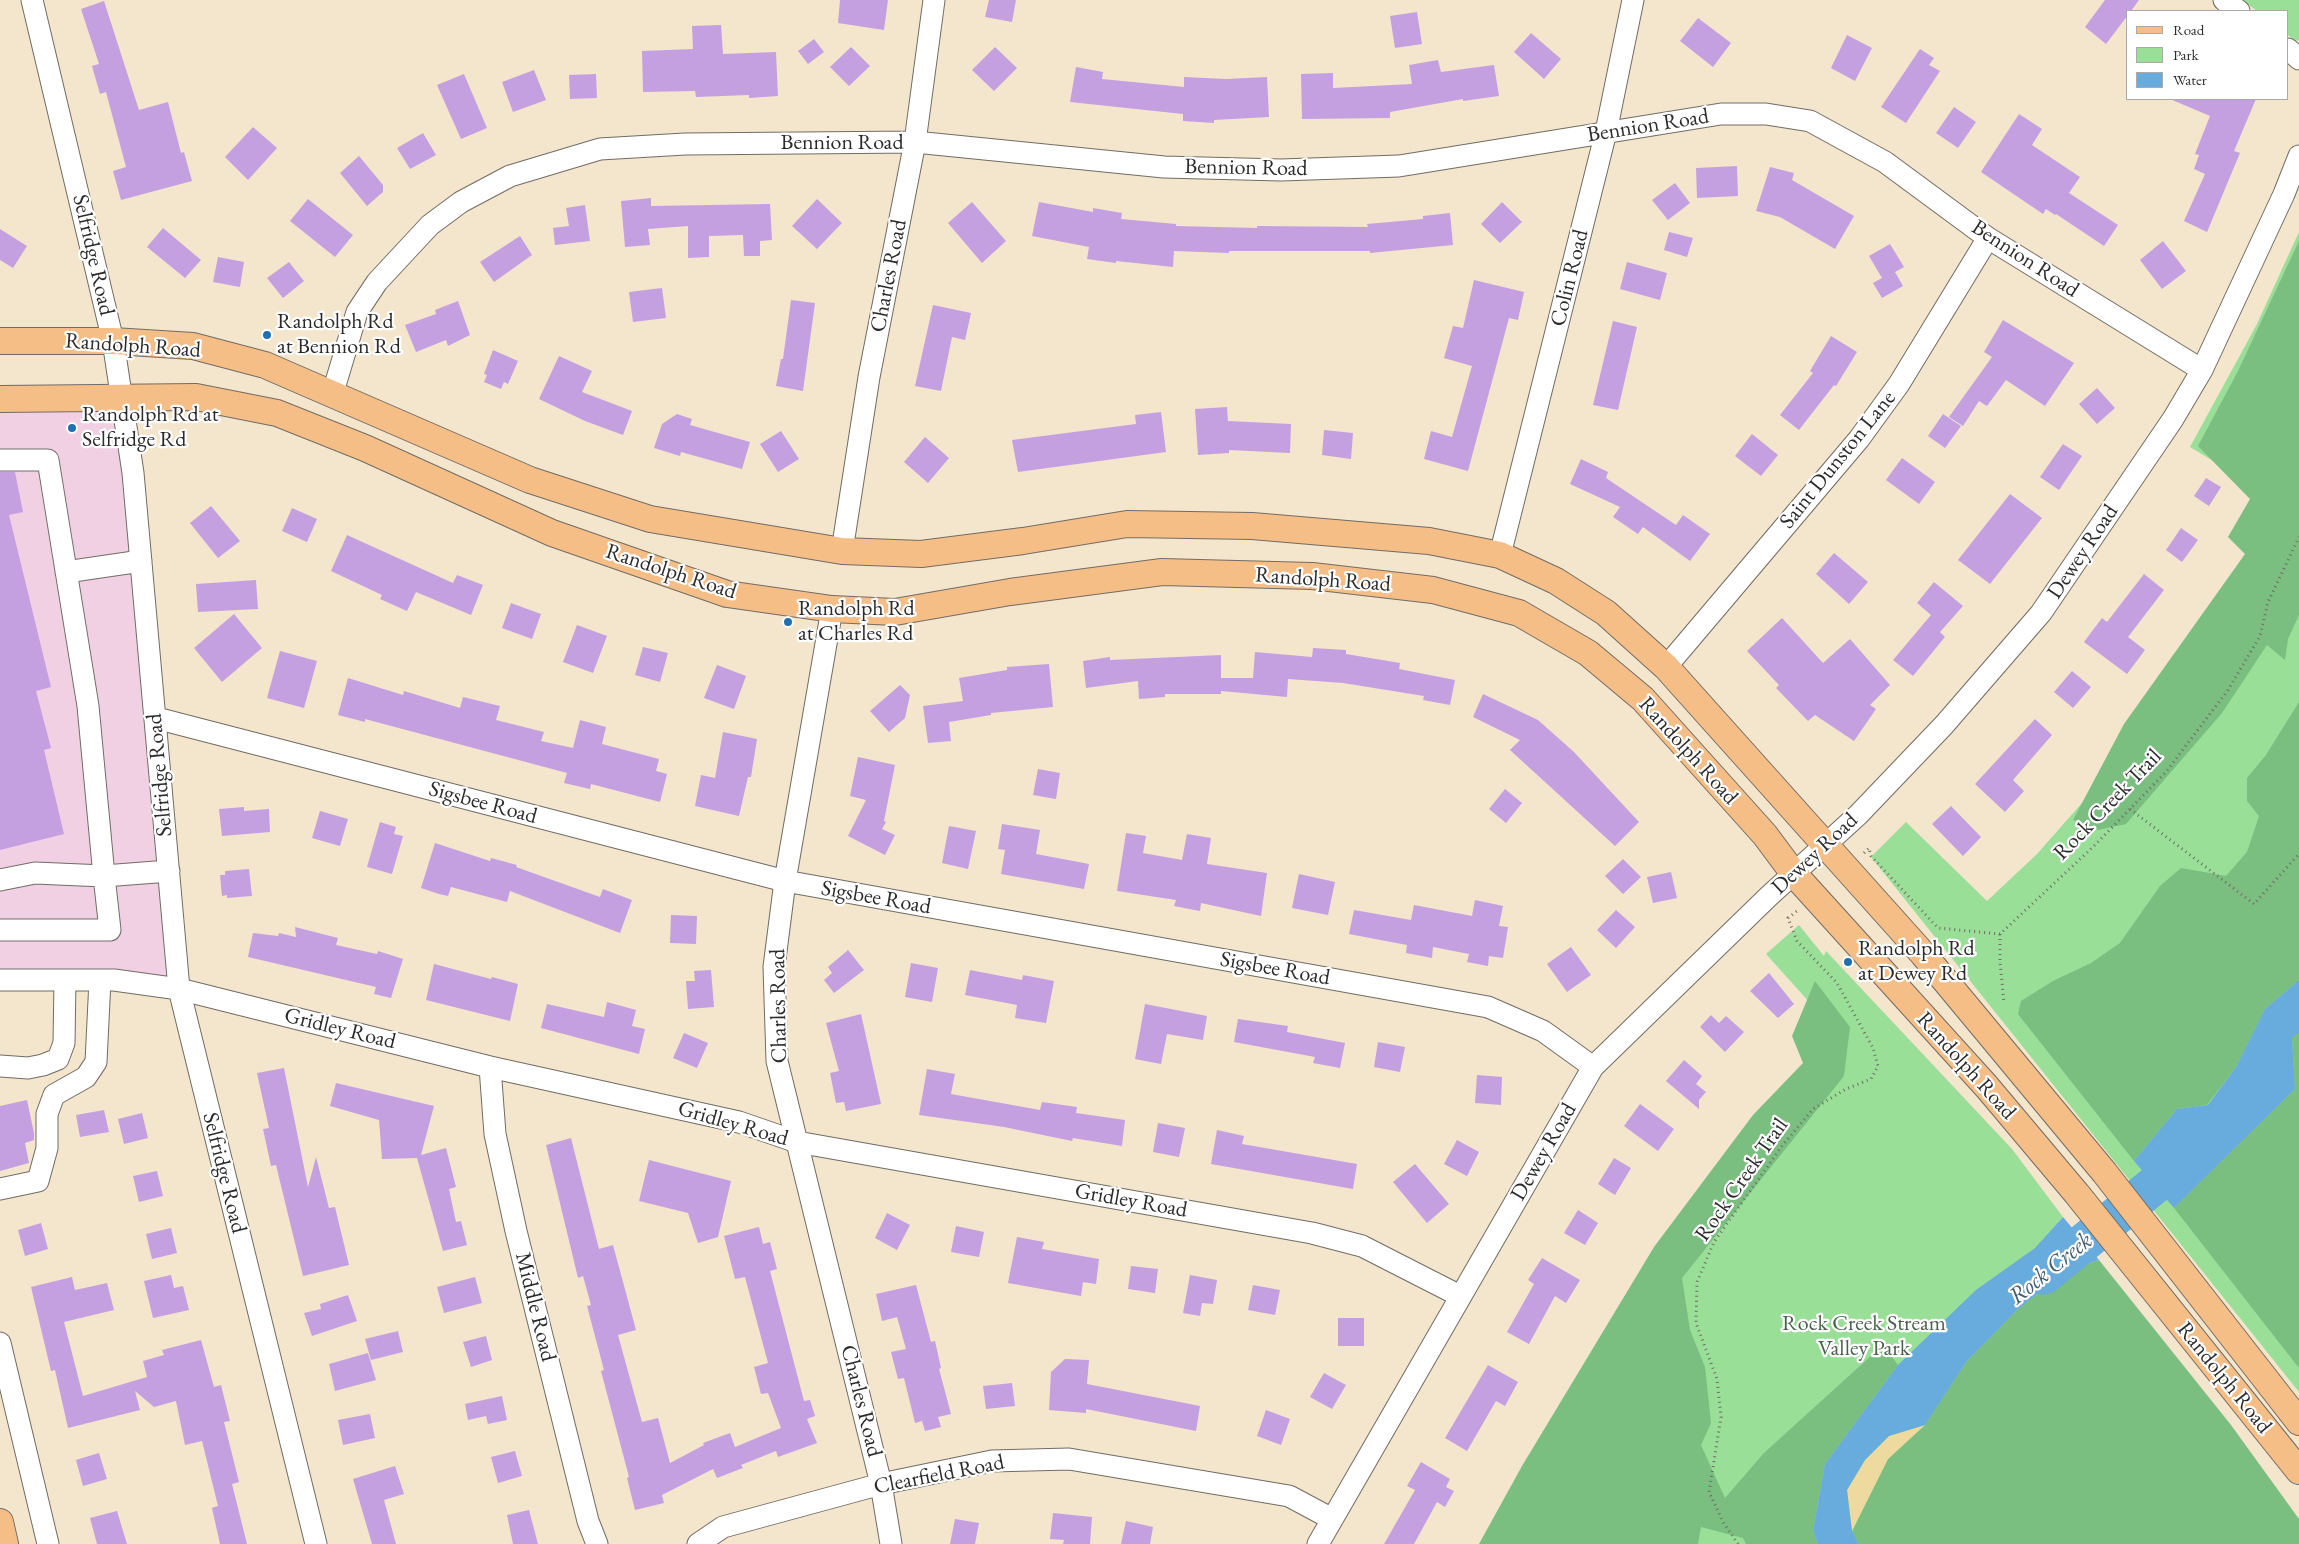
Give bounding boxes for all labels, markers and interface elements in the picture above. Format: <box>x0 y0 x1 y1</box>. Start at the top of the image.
legend <box>2126 10 2289 100</box>
text: Road <box>2173 20 2204 39</box>
text: Park <box>2173 45 2199 64</box>
text: Water <box>2173 70 2207 89</box>
street label: Bennion Road <box>1585 103 1711 149</box>
street label: Bennion Road <box>780 130 904 156</box>
street label: Bennion Road <box>1184 154 1308 182</box>
street label: Selfridge Road <box>66 192 120 318</box>
street label: Bennion Road <box>1966 214 2084 304</box>
street label: Charles Road <box>865 217 913 335</box>
street label: Colin Road <box>1545 227 1595 329</box>
place label: Randolph Rd at Bennion Rd <box>277 309 401 361</box>
street label: Randolph Road <box>64 328 202 364</box>
marker: Randolph Rd at Bennion Rd <box>261 329 273 341</box>
street label: Saint Dunston Lane <box>1774 386 1902 534</box>
place label: Randolph Rd at Selfridge Rd <box>82 402 219 454</box>
marker: Randolph Rd at Selfridge Rd <box>66 422 78 434</box>
street label: Dewey Road <box>2042 500 2124 604</box>
street label: Randolph Road <box>602 538 740 606</box>
street label: Randolph Road <box>1254 562 1392 598</box>
place label: Randolph Rd at Charles Rd <box>798 596 915 648</box>
marker: Randolph Rd at Charles Rd <box>782 616 794 628</box>
street label: Randolph Road <box>1633 692 1743 810</box>
street label: Selfridge Road <box>141 712 179 838</box>
street label: Rock Creek Trail <box>2048 744 2168 866</box>
street label: Sigsbee Road <box>426 776 540 830</box>
street label: Dewey Road <box>1766 807 1864 901</box>
street label: Sigsbee Road <box>819 875 933 921</box>
place label: Randolph Rd at Dewey Rd <box>1858 936 1975 988</box>
street label: Sigsbee Road <box>1218 946 1332 992</box>
street label: Charles Road <box>765 949 793 1063</box>
marker: Randolph Rd at Dewey Rd <box>1842 956 1854 968</box>
street label: Gridley Road <box>282 1002 398 1056</box>
street label: Randolph Road <box>1911 1007 2021 1125</box>
street label: Gridley Road <box>675 1096 791 1152</box>
street label: Dewey Road <box>1505 1098 1583 1206</box>
street label: Selfridge Road <box>196 1110 252 1236</box>
street label: Rock Creek Trail <box>1690 1113 1794 1247</box>
street label: Gridley Road <box>1073 1178 1189 1224</box>
water label: Rock Creek <box>2003 1227 2099 1311</box>
street label: Middle Road <box>509 1250 561 1364</box>
park label: Rock Creek Stream Valley Park <box>1782 1311 1946 1362</box>
street label: Randolph Road <box>2171 1317 2277 1439</box>
street label: Charles Road <box>834 1342 888 1460</box>
street label: Clearfield Road <box>871 1449 1007 1501</box>

